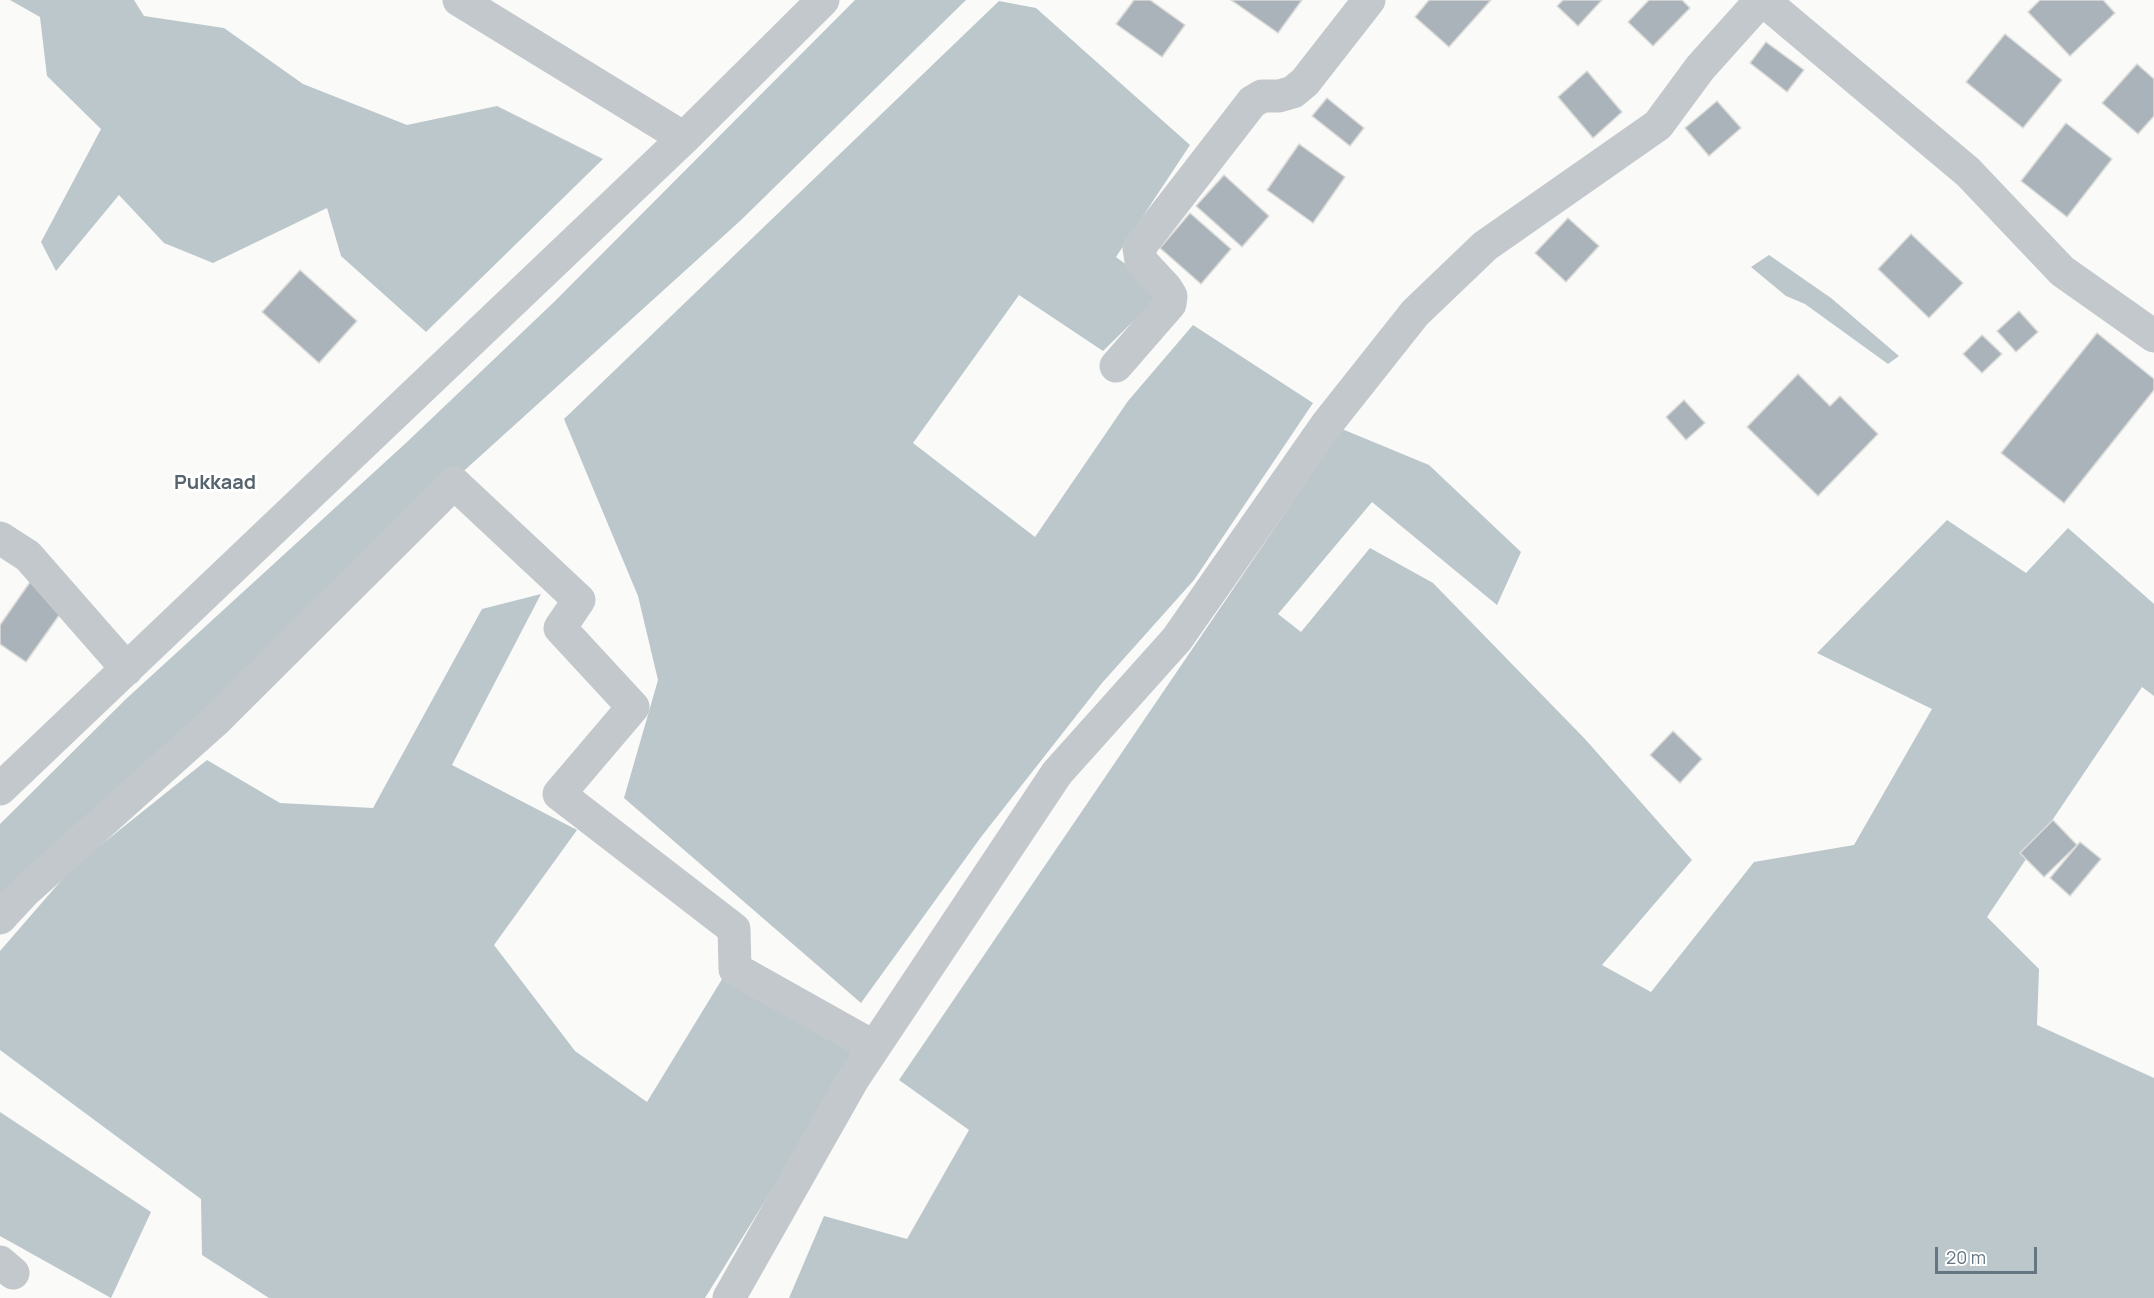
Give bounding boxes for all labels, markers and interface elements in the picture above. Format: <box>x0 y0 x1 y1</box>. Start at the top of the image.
district label: Pukkaad <box>174 471 256 495</box>
scale bar <box>1938 1235 2040 1273</box>
text: 20 m <box>1946 1245 1986 1269</box>

